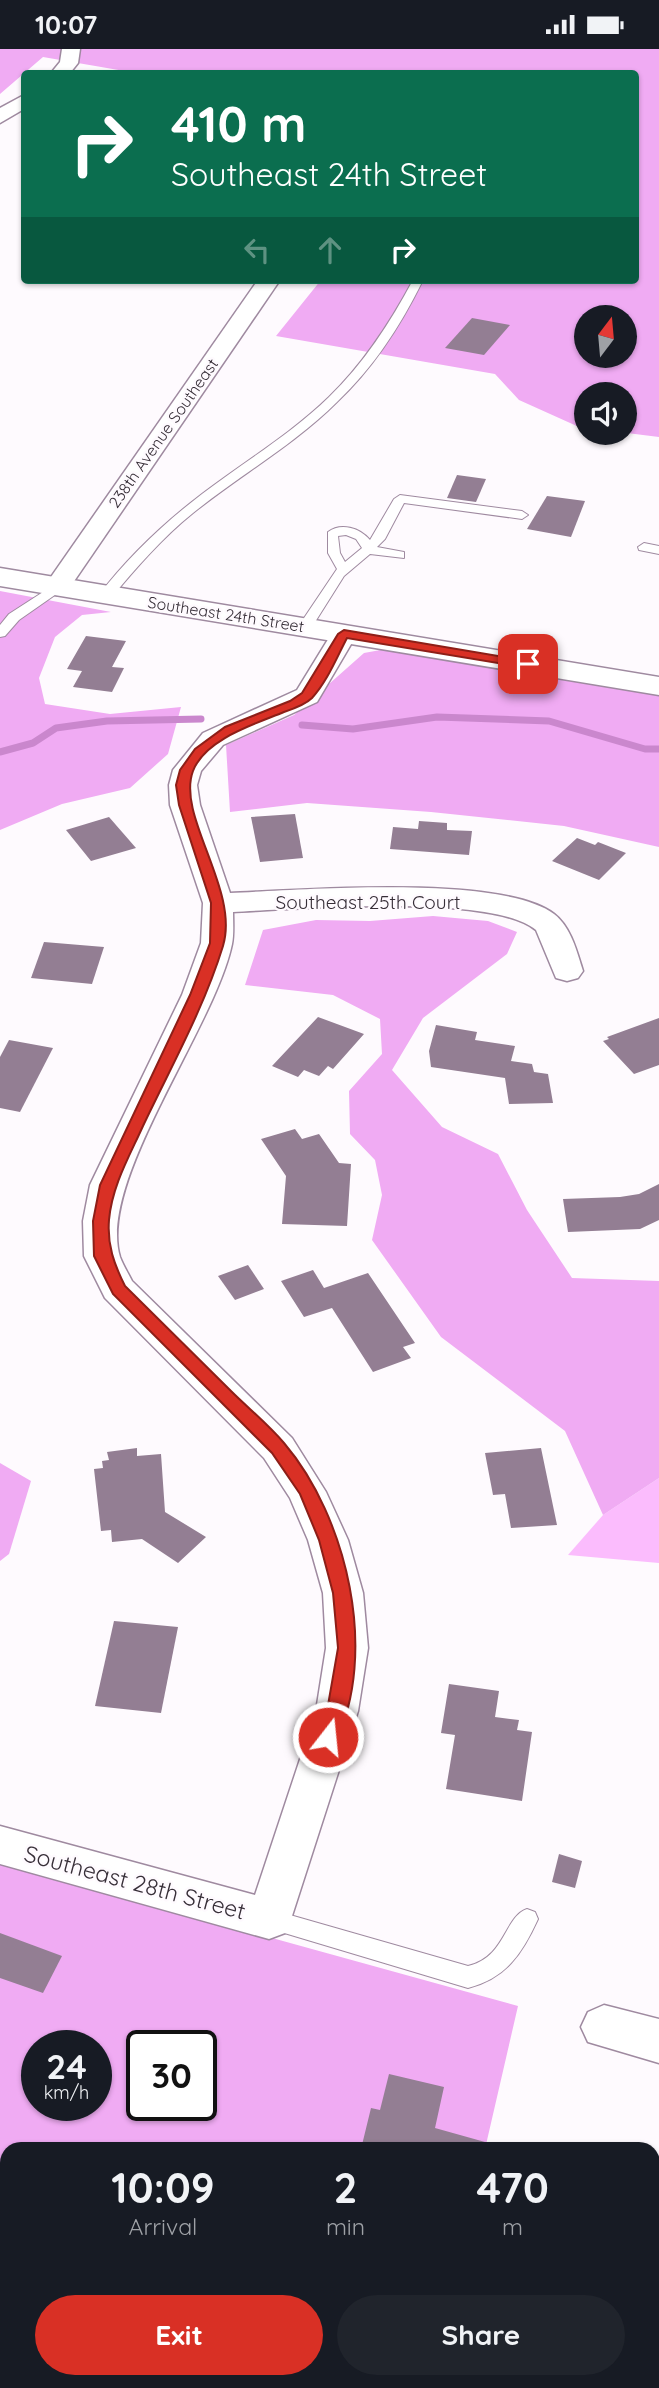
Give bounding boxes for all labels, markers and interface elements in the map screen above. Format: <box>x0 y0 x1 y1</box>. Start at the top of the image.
text: 10:07 <box>35 8 97 41</box>
text: 410 m <box>171 93 306 154</box>
icon: right <box>56 98 147 189</box>
text: Southeast 24th Street <box>171 154 487 194</box>
icon: left <box>238 231 276 269</box>
icon: ahead <box>311 231 349 269</box>
icon: right <box>384 231 422 269</box>
north arrow <box>574 305 637 367</box>
map controls <box>574 305 637 445</box>
street label: 238th Avenue Southeast <box>104 354 222 512</box>
button: sound <box>574 382 637 445</box>
street label: Southeast 24th Street <box>146 592 306 636</box>
pin <box>498 634 558 694</box>
icon: arrive <box>509 645 547 683</box>
street label: Southeast 25th Court <box>276 890 460 914</box>
position arrow <box>291 1700 365 1774</box>
street label: Southeast 28th Street <box>21 1839 249 1926</box>
speed limit sign: 30 <box>126 2030 217 2121</box>
text: 24 <box>46 2044 87 2088</box>
text: km/h <box>44 2081 89 2104</box>
text: 10:09 <box>111 2161 215 2214</box>
text: 2 <box>334 2161 357 2214</box>
text: 470 <box>476 2161 549 2214</box>
text: Arrival <box>129 2212 197 2241</box>
text: min <box>326 2212 365 2241</box>
text: m <box>502 2212 523 2241</box>
button: Exit <box>35 2295 323 2375</box>
button: Share <box>337 2295 625 2375</box>

